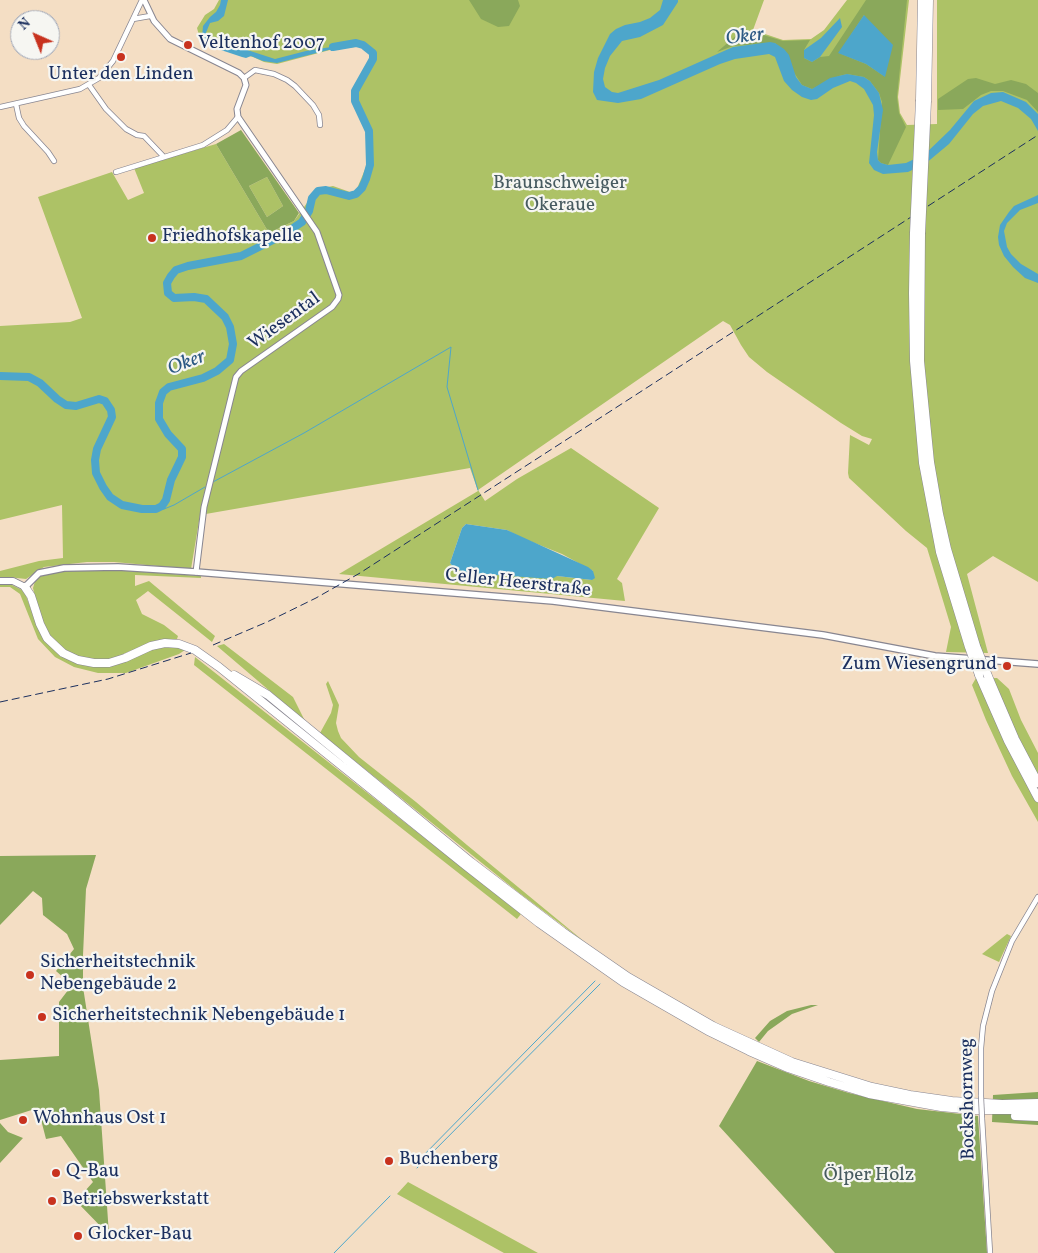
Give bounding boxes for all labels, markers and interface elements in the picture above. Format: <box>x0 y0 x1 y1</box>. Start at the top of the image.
north arrow <box>10 10 60 60</box>
text: N <box>15 14 35 35</box>
water label: Oker <box>724 24 766 52</box>
place label: Veltenhof 2007 <box>198 34 325 56</box>
marker: Veltenhof 2007 <box>182 39 194 51</box>
marker: Unter den Linden <box>115 51 127 63</box>
place label: Unter den Linden <box>48 65 194 87</box>
park label: Braunschweiger Okeraue <box>493 174 627 218</box>
place label: Friedhofskapelle <box>162 227 302 249</box>
marker: Friedhofskapelle <box>146 232 158 244</box>
street label: Wiesental <box>245 288 325 356</box>
water label: Oker <box>165 346 209 382</box>
street label: Celler Heerstraße <box>444 565 592 603</box>
place label: Zum Wiesengrund <box>842 655 997 677</box>
marker: Zum Wiesengrund <box>1001 660 1013 672</box>
place label: Sicherheitstechnik Nebengebäude 2 <box>40 953 196 997</box>
marker: Sicherheitstechnik Nebengebäude 2 <box>24 969 36 981</box>
place label: Sicherheitstechnik Nebengebäude 1 <box>52 1006 345 1028</box>
marker: Sicherheitstechnik Nebengebäude 1 <box>36 1011 48 1023</box>
street label: Bockshornweg <box>957 1038 981 1160</box>
place label: Wohnhaus Ost 1 <box>33 1109 166 1131</box>
marker: Wohnhaus Ost 1 <box>17 1114 29 1126</box>
place label: Buchenberg <box>399 1150 498 1172</box>
marker: Buchenberg <box>383 1155 395 1167</box>
place label: Q-Bau <box>66 1162 119 1184</box>
park label: Ölper Holz <box>824 1166 914 1188</box>
marker: Q-Bau <box>50 1167 62 1179</box>
place label: Betriebswerkstatt <box>62 1190 209 1212</box>
marker: Betriebswerkstatt <box>46 1195 58 1207</box>
place label: Glocker-Bau <box>88 1225 192 1247</box>
marker: Glocker-Bau <box>72 1230 84 1242</box>

